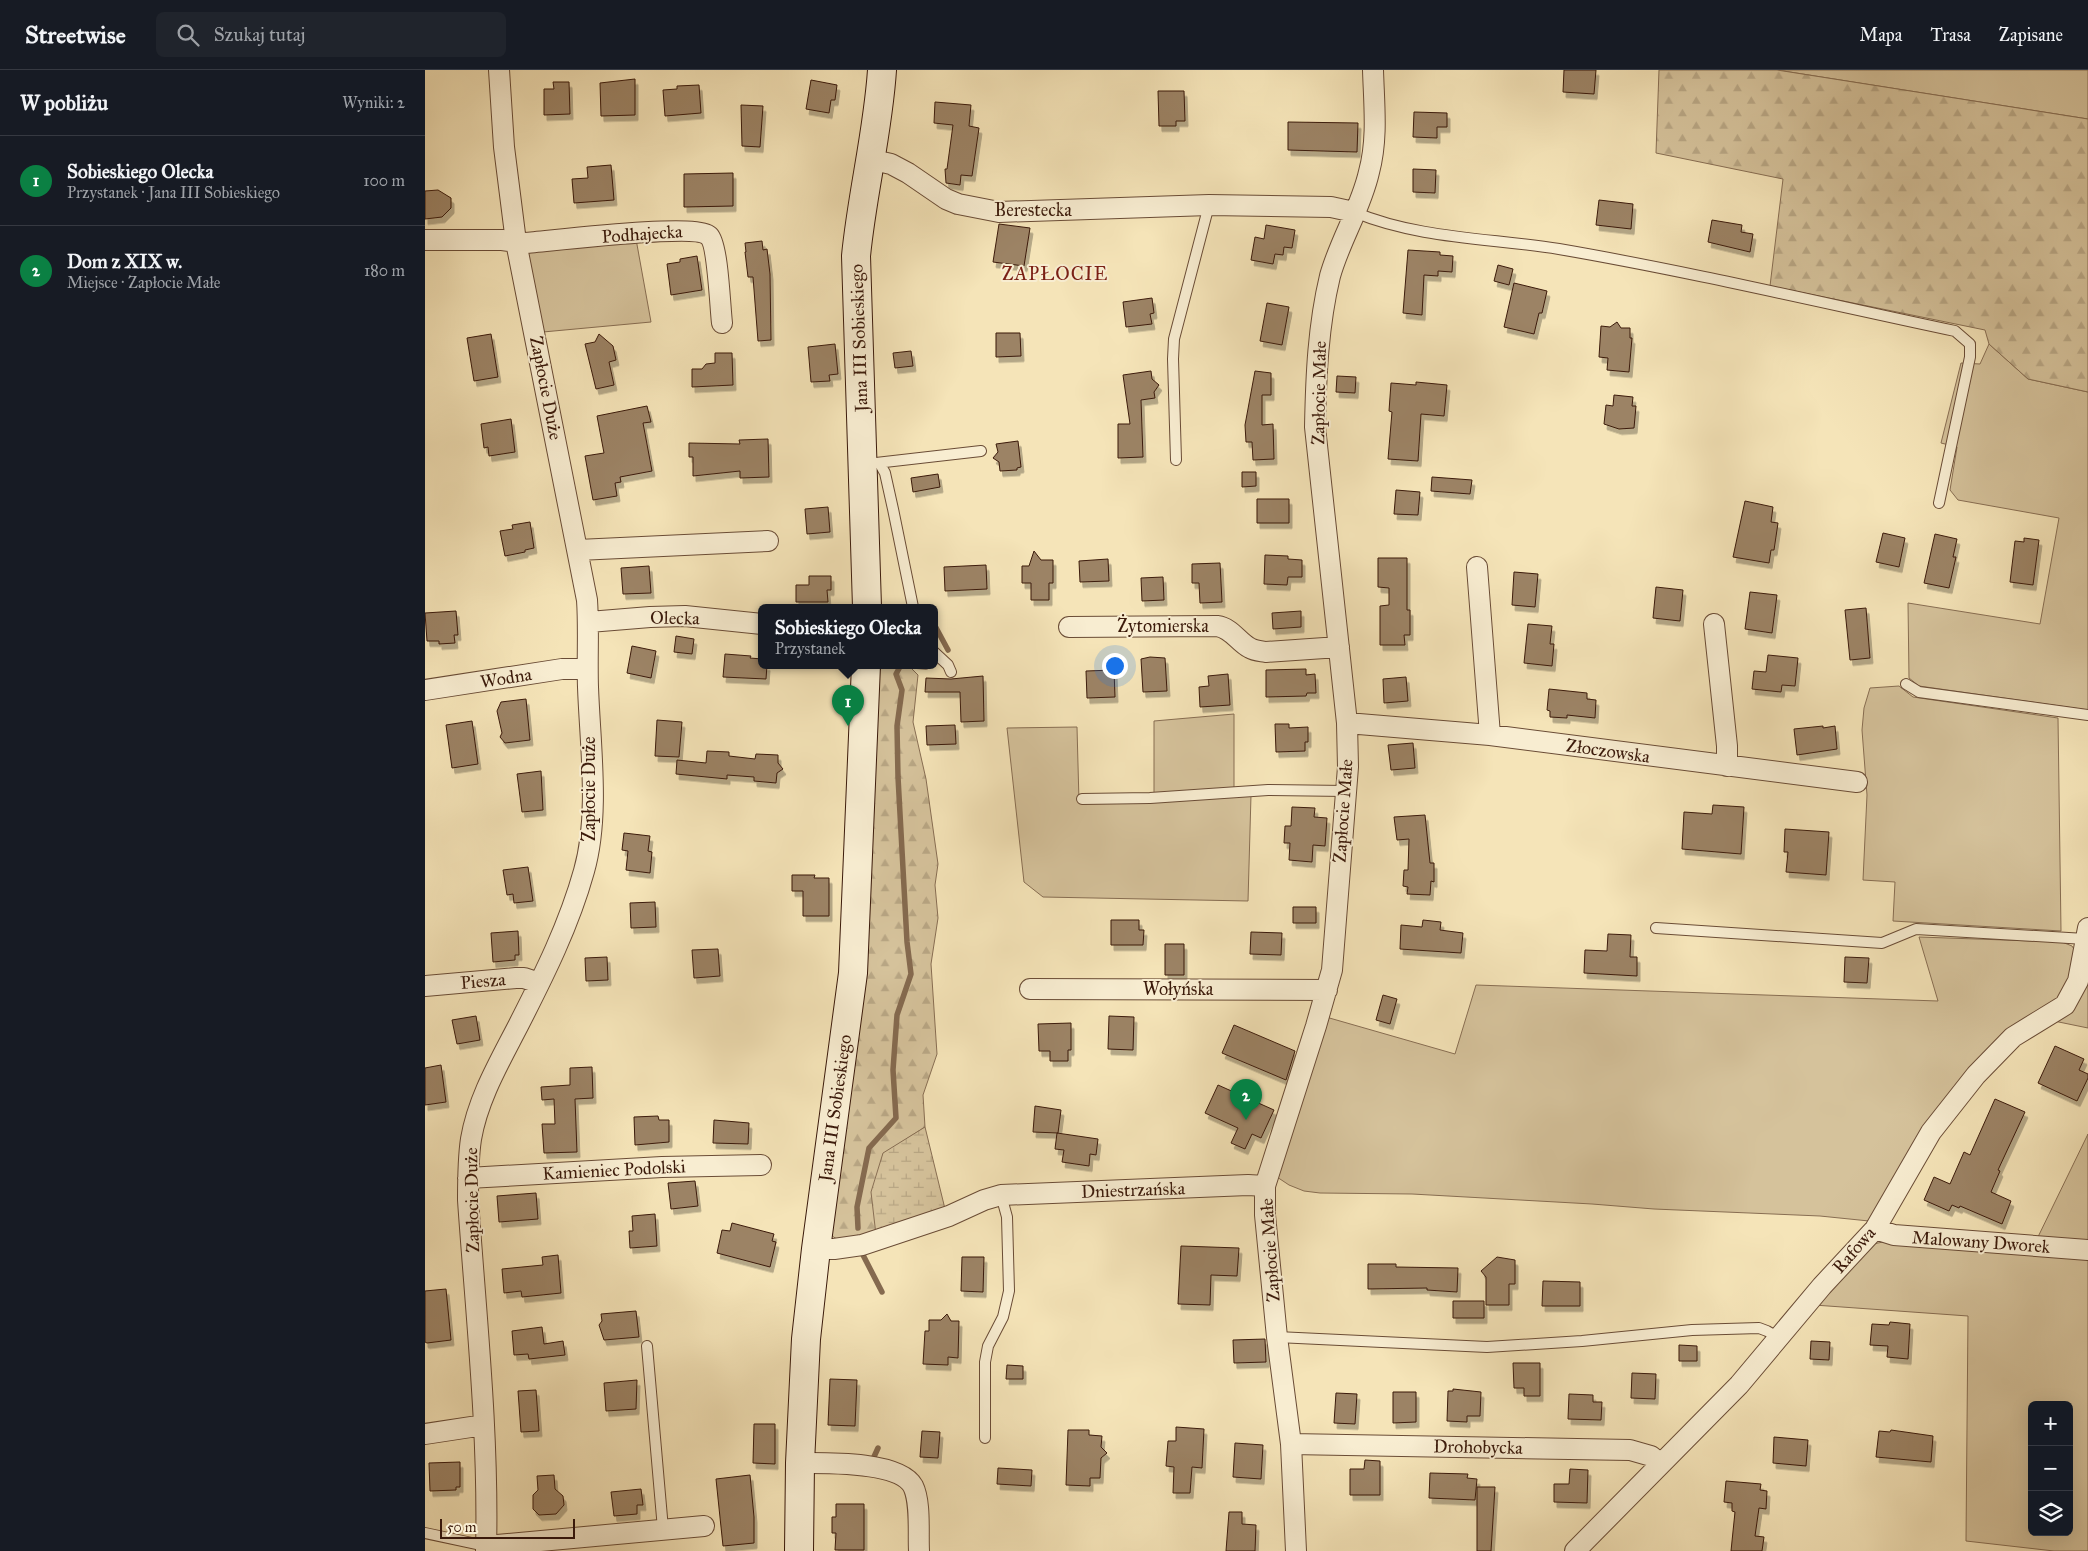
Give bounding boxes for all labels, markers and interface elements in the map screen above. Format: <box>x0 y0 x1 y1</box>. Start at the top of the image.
search box <box>156 12 506 57</box>
text: Streetwise <box>25 20 126 50</box>
icon: search <box>174 21 202 49</box>
text: Szukaj tutaj <box>214 23 305 46</box>
text: Mapa <box>1860 24 1902 46</box>
text: Trasa <box>1930 24 1971 46</box>
text: Zapisane <box>1999 24 2063 46</box>
text: W pobliżu <box>20 90 108 116</box>
text: Wyniki: 2 <box>342 93 405 112</box>
text: Sobieskiego Olecka <box>67 160 214 183</box>
text: 1 <box>33 171 39 190</box>
text: 100 m <box>363 171 405 190</box>
text: Przystanek · Jana III Sobieskiego <box>67 183 280 202</box>
street label: Berestecka <box>994 199 1072 221</box>
street label: Podhajecka <box>601 220 684 248</box>
text: Dom z XIX w. <box>67 250 182 273</box>
text: 2 <box>32 261 40 280</box>
text: 180 m <box>364 261 405 280</box>
district label: ZAPŁOCIE <box>1002 262 1108 285</box>
street label: Jana III Sobieskiego <box>845 264 874 414</box>
text: Miejsce · Zapłocie Małe <box>67 273 221 292</box>
street label: Zapłocie Duże <box>525 334 567 442</box>
street label: Zapłocie Małe <box>1307 341 1331 445</box>
popup <box>758 604 938 669</box>
street label: Olecka <box>650 607 700 629</box>
street label: Żytomierska <box>1117 614 1209 637</box>
text: Sobieskiego Olecka <box>775 616 921 639</box>
text: Przystanek <box>775 639 846 658</box>
your location <box>1102 653 1128 679</box>
street label: Wodna <box>479 663 534 693</box>
pin: 1 <box>832 685 864 726</box>
street label: Złoczowska <box>1565 734 1652 768</box>
street label: Zapłocie Duże <box>578 736 600 842</box>
street label: Zapłocie Małe <box>1328 758 1358 864</box>
street label: Piesza <box>460 968 507 994</box>
street label: Wołyńska <box>1143 978 1214 1000</box>
street label: Jana III Sobieskiego <box>814 1033 857 1185</box>
pin: 2 <box>1230 1079 1262 1120</box>
street label: Zapłocie Duże <box>460 1147 484 1253</box>
street label: Kamieniec Podolski <box>542 1155 686 1185</box>
street label: Dniestrzańska <box>1081 1177 1186 1203</box>
street label: Zapłocie Małe <box>1255 1197 1285 1303</box>
street label: Rafowa <box>1828 1222 1880 1278</box>
street label: Malowany Dworek <box>1911 1226 2052 1258</box>
map controls <box>2028 1401 2073 1536</box>
button: + <box>2028 1401 2073 1446</box>
street label: Drohobycka <box>1433 1435 1523 1459</box>
button: − <box>2028 1446 2073 1491</box>
button: layers <box>2028 1491 2073 1536</box>
scale bar <box>440 1516 575 1539</box>
text: 50 m <box>447 1519 476 1536</box>

